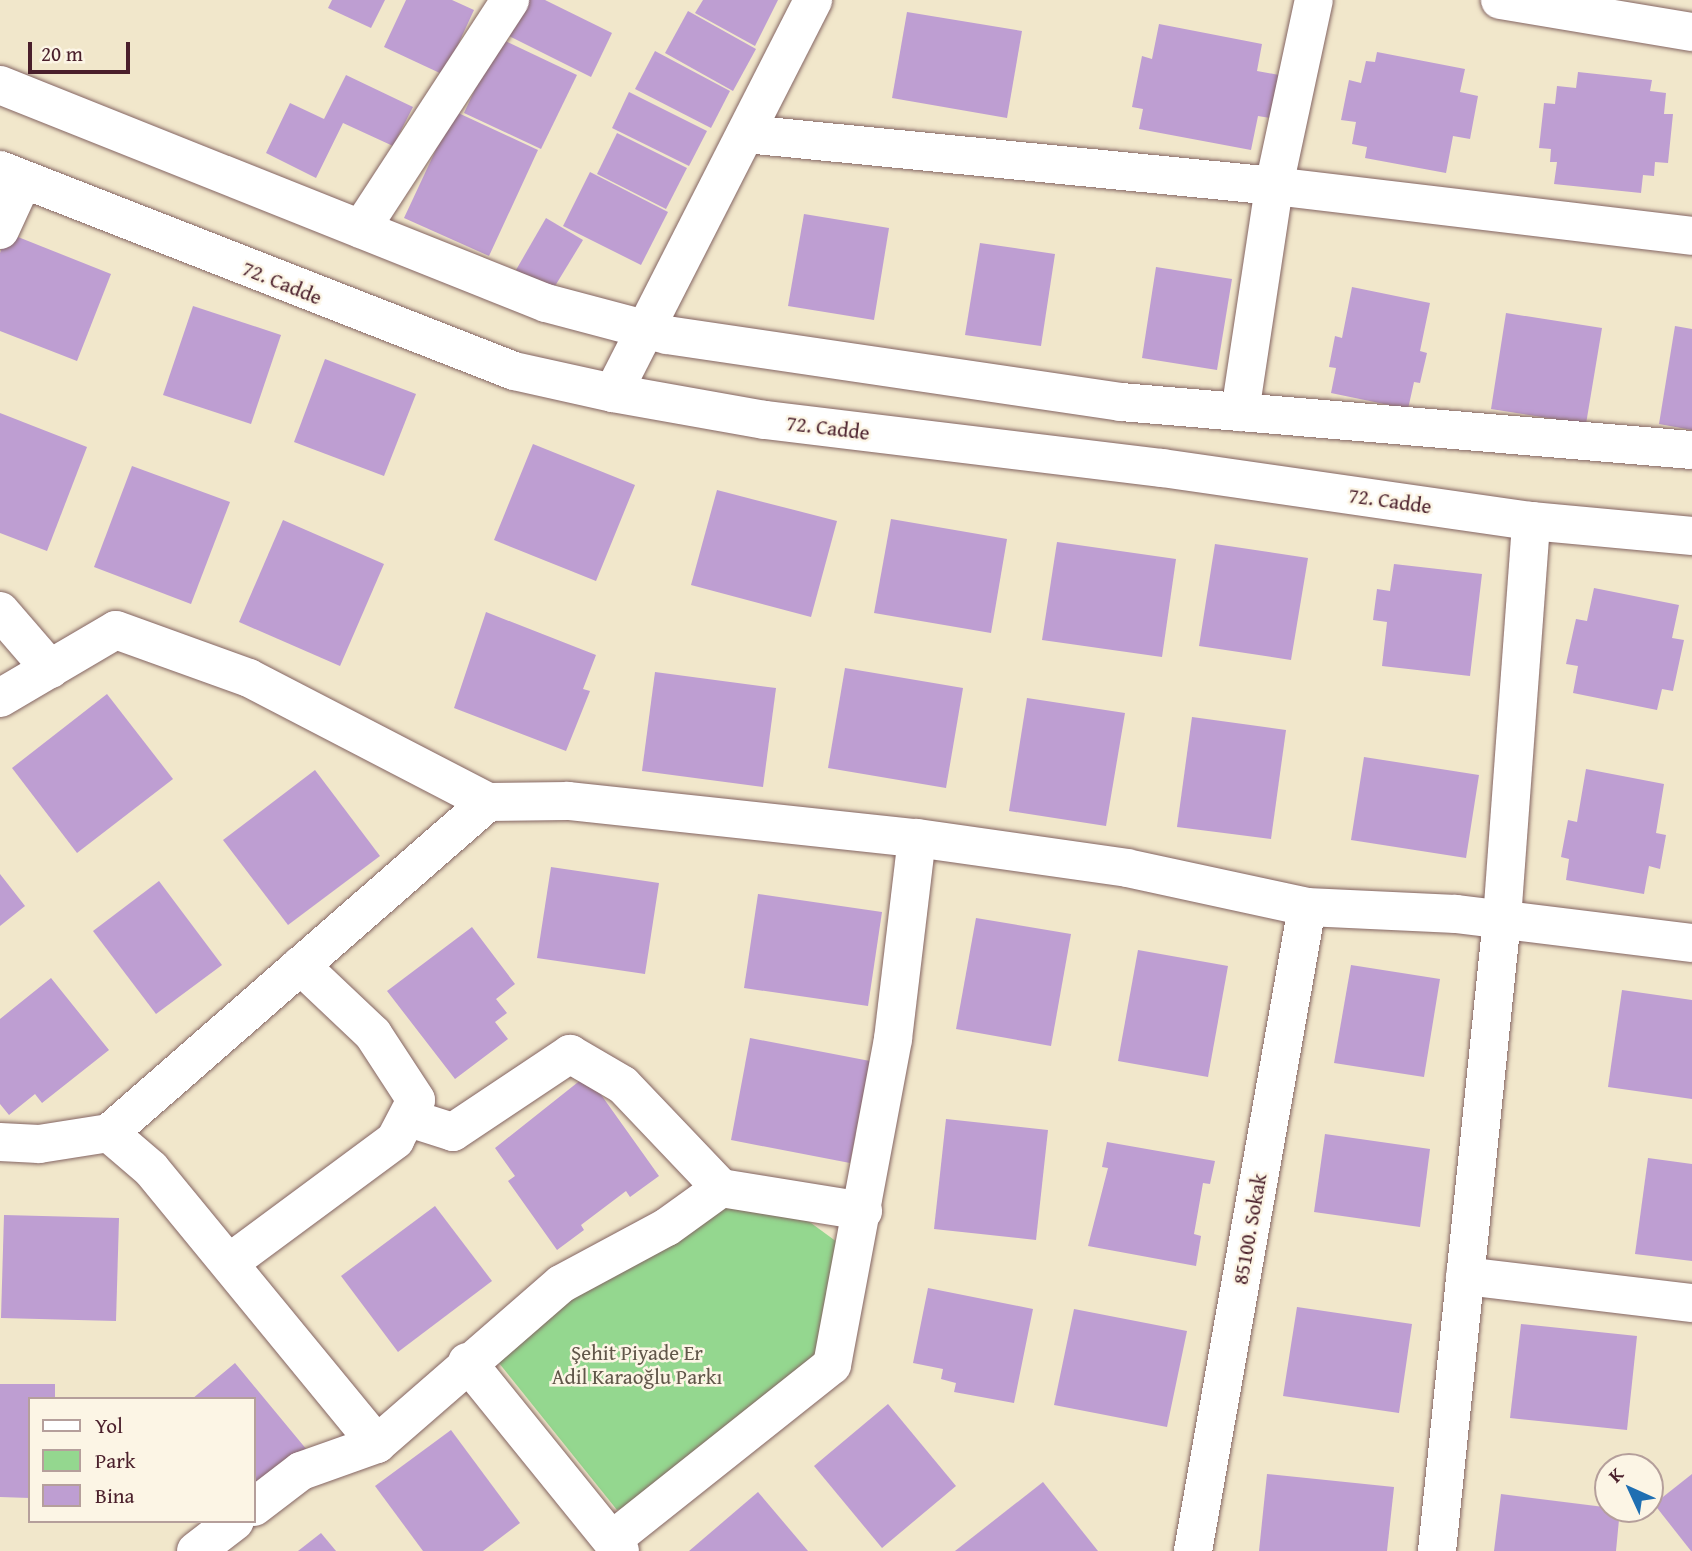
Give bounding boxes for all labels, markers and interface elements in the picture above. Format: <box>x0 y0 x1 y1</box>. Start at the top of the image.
scale bar <box>32 28 133 72</box>
text: 20 m <box>41 38 83 69</box>
street label: 72. Cadde <box>239 256 325 310</box>
street label: 72. Cadde <box>785 410 871 446</box>
street label: 72. Cadde <box>1347 483 1433 519</box>
street label: 85100. Sokak <box>1228 1171 1272 1287</box>
park label: Şehit Piyade Er Adil Karaoğlu Parkı <box>552 1340 722 1390</box>
legend <box>28 1397 256 1523</box>
text: Yol <box>95 1410 123 1441</box>
text: Park <box>95 1445 136 1476</box>
north arrow <box>1594 1453 1664 1523</box>
text: K <box>1601 1460 1630 1489</box>
text: Bina <box>95 1480 135 1511</box>

